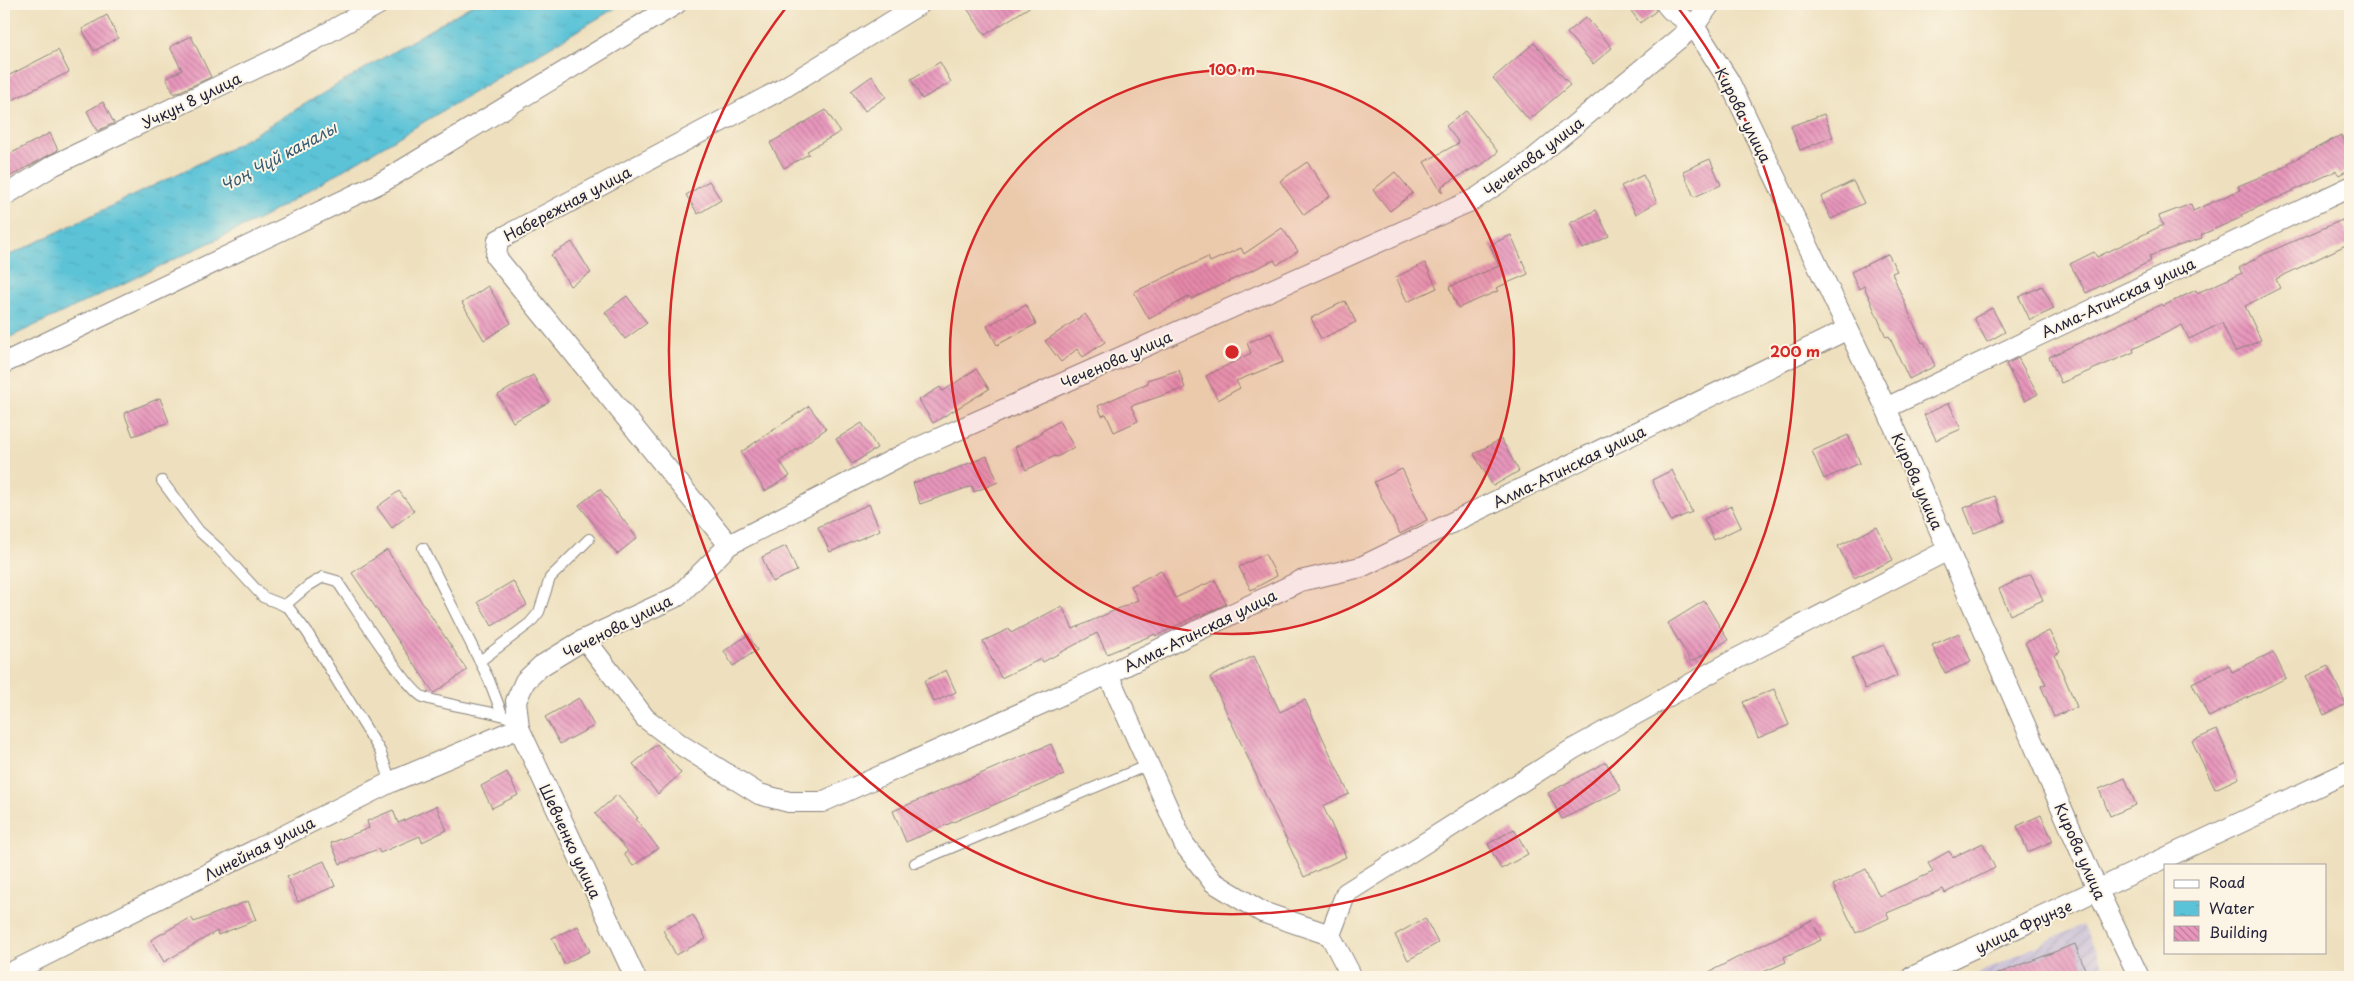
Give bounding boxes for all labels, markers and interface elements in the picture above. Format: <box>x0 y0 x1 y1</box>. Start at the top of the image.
text: 100 m <box>1209 57 1255 80</box>
street label: Кирова улица <box>1710 63 1778 167</box>
street label: Учкун 8 улица <box>137 66 245 134</box>
street label: Чеченова улица <box>1478 110 1588 201</box>
water label: Чоң Чүй каналы <box>216 115 341 197</box>
street label: Набережная улица <box>499 159 635 246</box>
street label: Алма-Атинская улица <box>2037 251 2199 343</box>
street label: Чеченова улица <box>1057 324 1176 394</box>
text: 200 m <box>1770 339 1820 362</box>
centre of rings <box>1223 343 1241 361</box>
street label: Алма-Атинская улица <box>1489 419 1650 513</box>
street label: Кирова улица <box>1886 429 1950 534</box>
street label: Алма-Атинская улица <box>1120 583 1281 677</box>
street label: Чеченова улица <box>558 588 676 663</box>
street label: Шевченко улица <box>534 780 608 903</box>
street label: Кирова улица <box>2049 799 2113 904</box>
street label: Линейная улица <box>200 810 319 886</box>
legend <box>2164 864 2326 954</box>
text: Road <box>2209 870 2245 893</box>
street label: улица Фрунзе <box>1971 894 2075 958</box>
text: Water <box>2209 896 2254 919</box>
text: Building <box>2209 920 2268 943</box>

